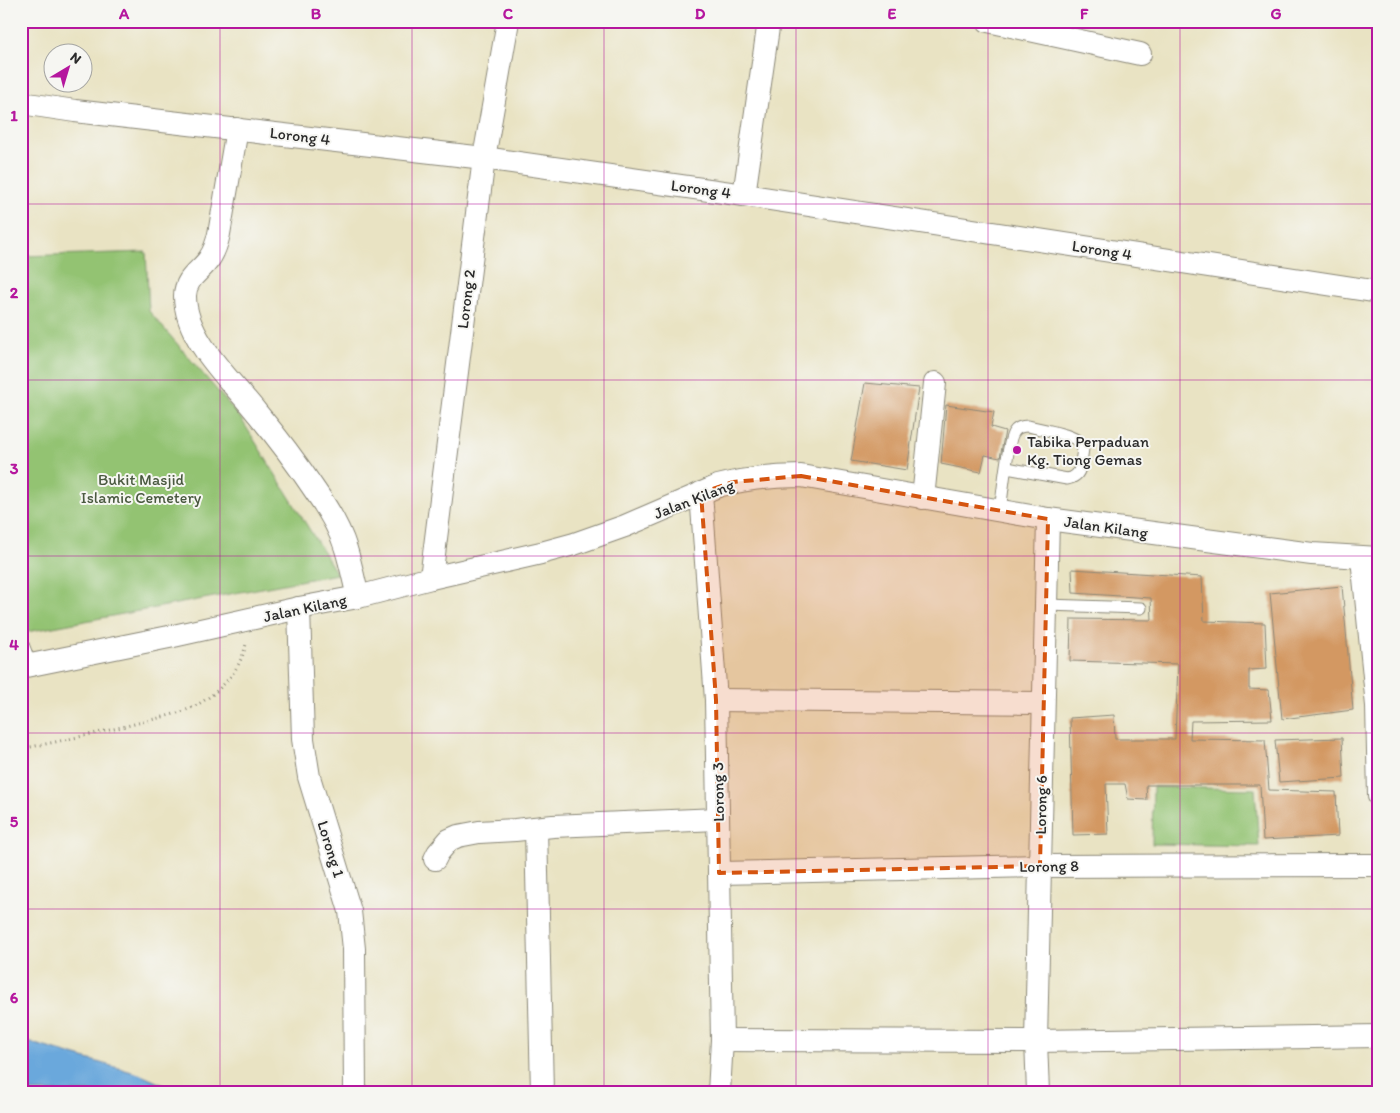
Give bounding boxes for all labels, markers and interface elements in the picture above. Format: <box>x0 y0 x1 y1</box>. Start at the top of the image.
text: A <box>118 4 130 23</box>
text: B <box>311 4 322 23</box>
text: C <box>503 4 514 23</box>
text: D <box>695 4 706 23</box>
text: E <box>888 4 897 23</box>
text: F <box>1080 4 1089 23</box>
text: G <box>1270 4 1282 23</box>
north arrow <box>42 42 92 92</box>
text: N <box>67 49 85 68</box>
text: 1 <box>10 106 18 125</box>
street label: Lorong 4 <box>269 123 332 149</box>
street label: Lorong 4 <box>670 175 733 203</box>
street label: Lorong 4 <box>1071 236 1134 264</box>
street label: Lorong 2 <box>453 268 479 330</box>
text: 2 <box>10 283 19 302</box>
place label: Tabika Perpaduan Kg. Tiong Gemas <box>1027 432 1149 469</box>
marker: Tabika Perpaduan Kg. Tiong Gemas <box>1011 444 1023 456</box>
text: 3 <box>10 459 19 478</box>
park label: Bukit Masjid Islamic Cemetery <box>81 470 202 507</box>
street label: Jalan Kilang <box>651 475 738 523</box>
street label: Jalan Kilang <box>1063 512 1150 542</box>
street label: Jalan Kilang <box>262 590 349 626</box>
text: 4 <box>9 635 19 654</box>
street label: Lorong 3 <box>708 762 728 822</box>
street label: Lorong 6 <box>1031 775 1051 835</box>
text: 5 <box>10 812 19 831</box>
street label: Lorong 1 <box>313 818 349 880</box>
street label: Lorong 8 <box>1019 856 1079 876</box>
text: 6 <box>10 988 19 1007</box>

